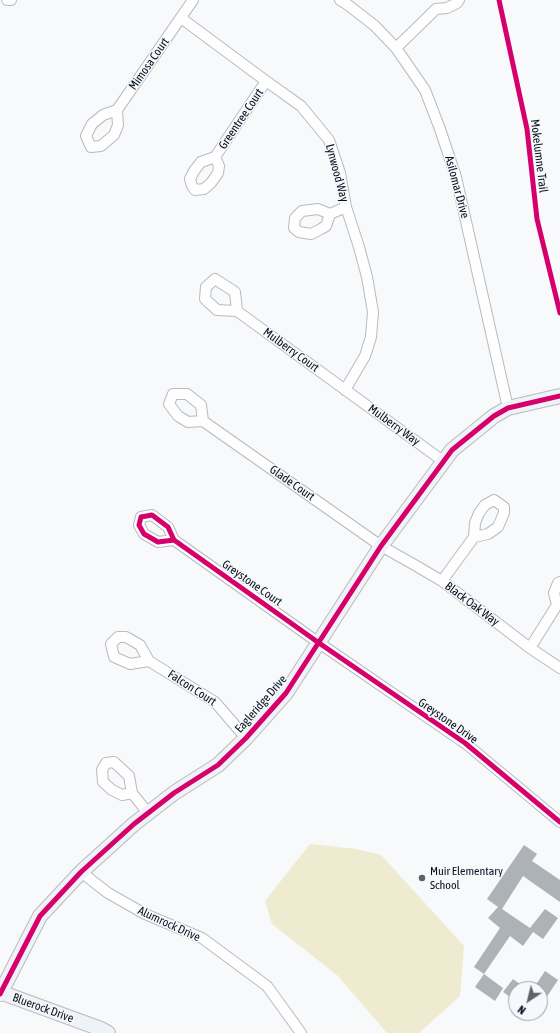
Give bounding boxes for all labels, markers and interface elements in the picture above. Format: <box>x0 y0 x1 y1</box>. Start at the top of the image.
street label: Mimosa Court <box>126 35 172 93</box>
street label: Greentree Court <box>216 86 266 152</box>
street label: Mokelumne Trail <box>527 118 551 194</box>
street label: Lynwood Way <box>322 142 352 204</box>
street label: Asilomar Drive <box>442 154 472 220</box>
street label: Mulberry Court <box>260 325 322 375</box>
street label: Mulberry Way <box>365 401 423 449</box>
street label: Glade Court <box>267 462 317 504</box>
street label: Greystone Court <box>219 557 285 609</box>
street label: Black Oak Way <box>442 579 502 629</box>
street label: Falcon Court <box>165 667 219 709</box>
street label: Eagleridge Drive <box>232 672 290 736</box>
street label: Greystone Drive <box>415 695 481 747</box>
place label: Muir Elementary School <box>430 864 503 892</box>
marker: Muir Elementary School <box>417 873 427 883</box>
street label: Alumrock Drive <box>135 903 203 945</box>
north arrow <box>508 981 548 1021</box>
street label: Bluerock Drive <box>10 990 76 1026</box>
text: N <box>516 1003 528 1017</box>

